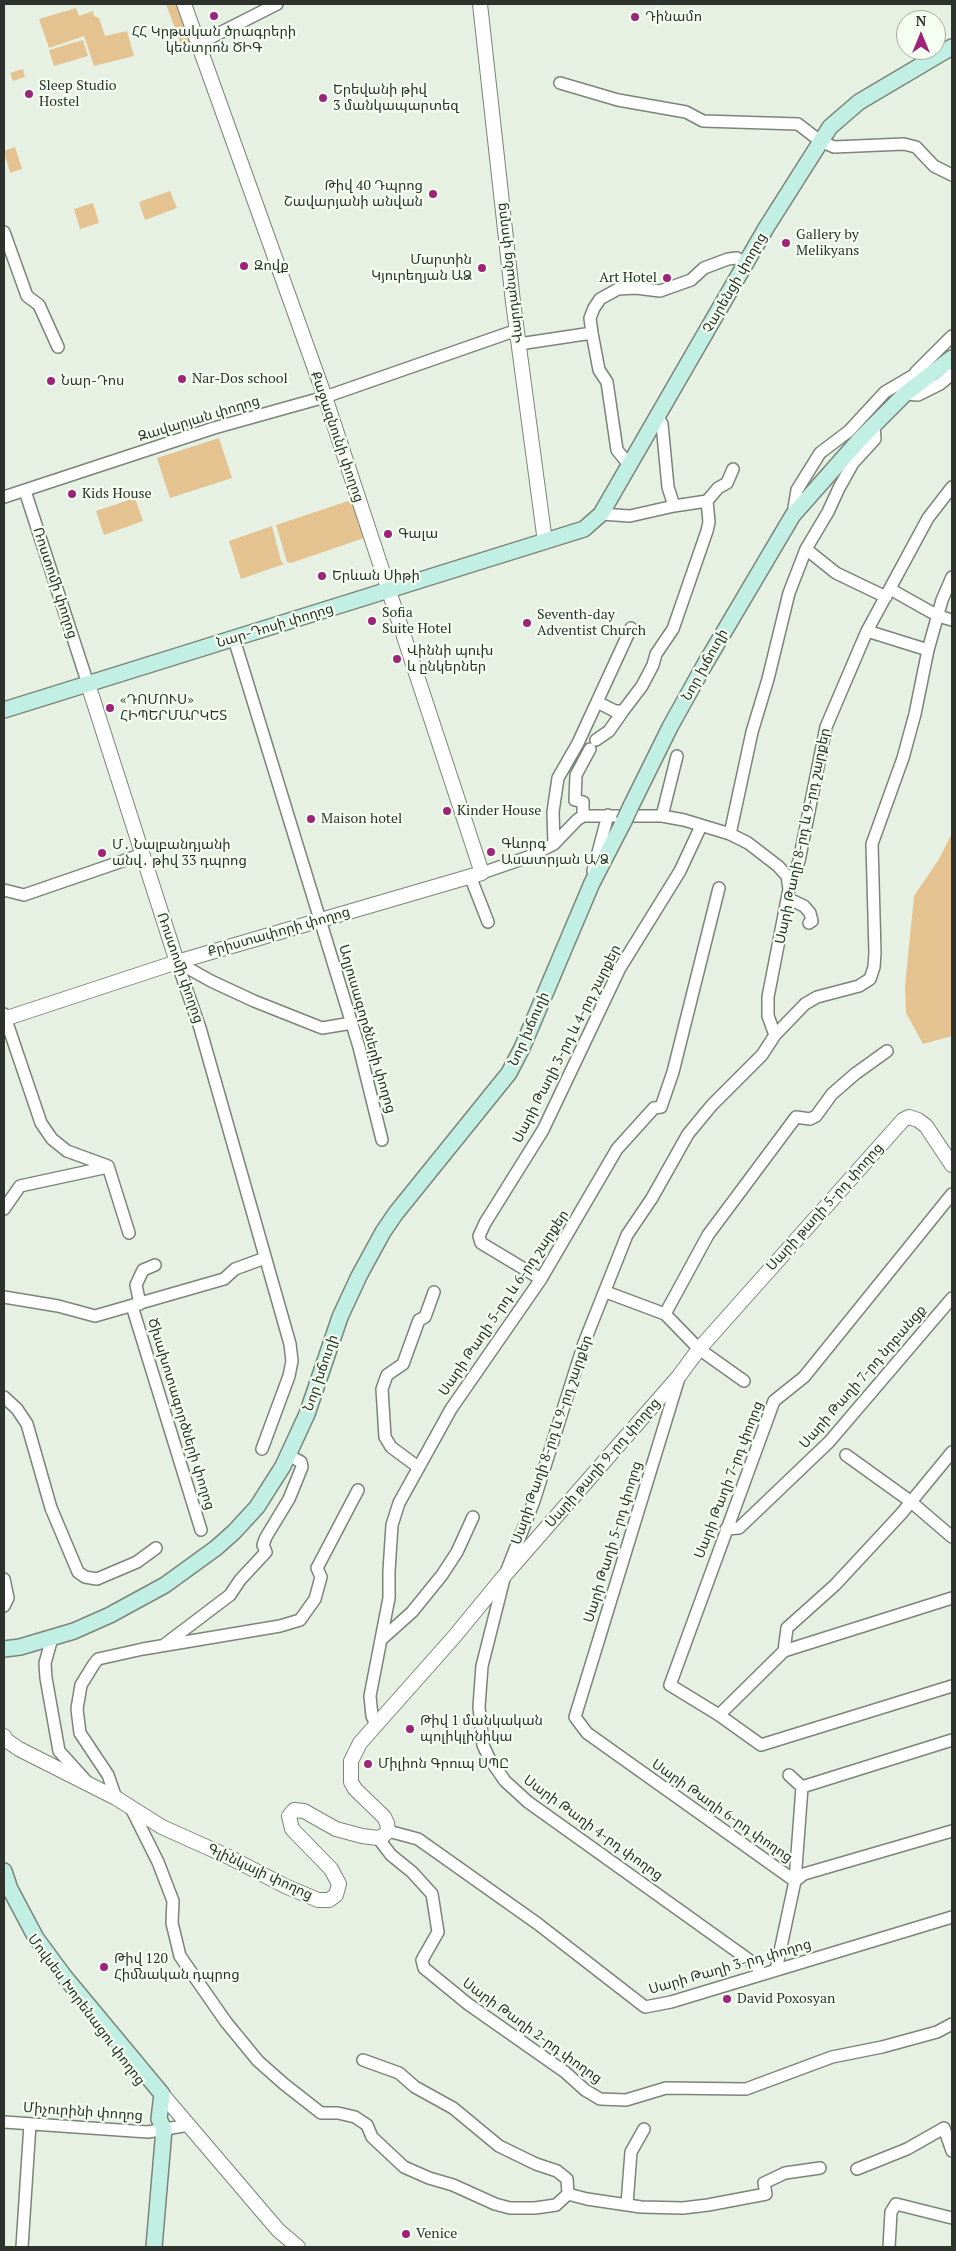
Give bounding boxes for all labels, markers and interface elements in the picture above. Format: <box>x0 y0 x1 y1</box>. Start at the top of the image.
place label: Դինամո <box>645 9 702 25</box>
marker: ՀՀ Կրթական ծրագրերի կենտրոն ԾԻԳ <box>208 10 220 22</box>
north arrow <box>896 10 946 60</box>
marker: Դինամո <box>629 11 641 23</box>
text: N <box>916 11 926 30</box>
place label: ՀՀ Կրթական ծրագրերի կենտրոն ԾԻԳ <box>132 24 296 56</box>
place label: Sleep Studio Hostel <box>39 78 117 110</box>
place label: Երեվանի թիվ 3 մանկապարտեզ <box>333 82 459 114</box>
marker: Sleep Studio Hostel <box>23 88 35 100</box>
marker: Երեվանի թիվ 3 մանկապարտեզ <box>317 92 329 104</box>
place label: Թիվ 40 Դպրոց Շավարյանի անվան <box>284 178 423 210</box>
marker: Թիվ 40 Դպրոց Շավարյանի անվան <box>427 188 439 200</box>
street label: Վարդանանց փողոց <box>493 202 527 344</box>
place label: Gallery by Melikyans <box>796 227 859 260</box>
street label: Չարենցի փողոց <box>699 230 771 336</box>
marker: Gallery by Melikyans <box>780 237 792 249</box>
place label: Մարտին Կյուրեղյան ԱՁ <box>371 252 472 284</box>
place label: Զովք <box>254 258 289 274</box>
marker: Զովք <box>238 260 250 272</box>
marker: Մարտին Կյուրեղյան ԱՁ <box>476 262 488 274</box>
place label: Art Hotel <box>599 270 657 286</box>
marker: Art Hotel <box>661 272 673 284</box>
street label: Քաջազնունի փողոց <box>307 369 367 505</box>
place label: Nar-Dos school <box>192 371 288 387</box>
place label: Նար-Դոս <box>61 373 124 389</box>
marker: Nar-Dos school <box>176 373 188 385</box>
marker: Նար-Դոս <box>45 375 57 387</box>
street label: Զավարյան փողոց <box>136 392 262 446</box>
place label: Kids House <box>82 486 152 502</box>
marker: Kids House <box>66 488 78 500</box>
street label: Ռոստոմի փողոց <box>29 525 81 641</box>
place label: Գալա <box>398 526 438 542</box>
marker: Գալա <box>382 528 394 540</box>
place label: Երևան Սիթի <box>332 568 420 584</box>
marker: Երևան Սիթի <box>316 570 328 582</box>
street label: Նար-Դոսի փողոց <box>215 600 335 652</box>
place label: Sofia Suite Hotel <box>382 605 452 638</box>
place label: Seventh-day Adventist Church <box>537 607 646 640</box>
marker: Sofia Suite Hotel <box>366 615 378 627</box>
marker: Seventh-day Adventist Church <box>521 617 533 629</box>
street label: Նոր խճուղի <box>678 626 732 704</box>
place label: Վիննի պուխ և ընկերներ <box>407 643 493 676</box>
marker: Վիննի պուխ և ընկերներ <box>391 653 403 665</box>
place label: «ԴՈՄՈՒՍ» ՀԻՊԵՐՄԱՐԿԵՏ <box>120 692 227 724</box>
marker: «ԴՈՄՈՒՍ» ՀԻՊԵՐՄԱՐԿԵՏ <box>104 702 116 714</box>
street label: Սարի Թաղի 8-րդ և 9-րդ շարքեր <box>772 726 834 946</box>
place label: Kinder House <box>457 803 541 819</box>
marker: Kinder House <box>441 805 453 817</box>
place label: Maison hotel <box>321 811 402 827</box>
marker: Maison hotel <box>305 813 317 825</box>
place label: Գևորգ Ասատրյան Ա/Ձ <box>501 836 609 869</box>
place label: Մ․ Նալբանդյանի անվ․ թիվ 33 դպրոց <box>112 837 247 870</box>
marker: Գևորգ Ասատրյան Ա/Ձ <box>485 846 497 858</box>
marker: Մ․ Նալբանդյանի անվ․ թիվ 33 դպրոց <box>96 847 108 859</box>
street label: Քրիստափորի փողոց <box>206 904 352 960</box>
street label: Ռոստոմի փողոց <box>153 910 207 1026</box>
street label: Սարի Թաղի 3-րդ և 4-րդ շարքեր <box>509 942 625 1146</box>
street label: Աղյուսագործների փողոց <box>335 943 399 1115</box>
street label: Նոր խճուղի <box>505 989 553 1069</box>
street label: Սարի թաղի 5-րդ փողոց <box>763 1140 887 1274</box>
street label: Սարի Թաղի 5-րդ և 6-րդ շարքեր <box>435 1207 573 1399</box>
street label: Սարի Թաղի 7-րդ նրբանցք <box>796 1302 930 1452</box>
street label: Ծխախոտագործների փողոց <box>144 1316 218 1512</box>
street label: Նոր խճուղի <box>300 1333 342 1413</box>
street label: Սարի Թաղի 8-րդ և 9-րդ շարքեր <box>508 1333 596 1547</box>
street label: Սարի թաղի 9-րդ փողոց <box>542 1395 664 1531</box>
street label: Սարի Թաղի 7-րդ փողոց <box>691 1399 767 1561</box>
street label: Սարի Թաղի 5-րդ փողոց <box>580 1459 646 1625</box>
place label: Թիվ 1 մանկական պոլիկլինիկա <box>420 1713 543 1745</box>
marker: Թիվ 1 մանկական պոլիկլինիկա <box>404 1723 416 1735</box>
place label: Միլիոն Գրուպ ՍՊԸ <box>378 1756 509 1772</box>
street label: Սարի Թաղի 6-րդ փողոց <box>648 1756 796 1866</box>
marker: Միլիոն Գրուպ ՍՊԸ <box>362 1758 374 1770</box>
street label: Սարի Թաղի 4-րդ փողոց <box>520 1772 666 1884</box>
street label: Գլինկայի փողոց <box>205 1840 315 1904</box>
street label: Մովսես Խորենացու փողոց <box>24 1931 148 2089</box>
street label: Սարի Թաղի 3-րդ փողոց <box>647 1936 813 1998</box>
place label: Թիվ 120 Հիմնական դպրոց <box>114 1951 240 1984</box>
marker: Թիվ 120 Հիմնական դպրոց <box>98 1961 110 1973</box>
street label: Սարի Թաղի 2-րդ փողոց <box>459 1975 605 2087</box>
place label: David Poxosyan <box>737 1991 835 2007</box>
marker: David Poxosyan <box>721 1993 733 2005</box>
street label: Միչուրինի փողոց <box>22 2099 144 2125</box>
place label: Venice <box>416 2226 457 2242</box>
marker: Venice <box>400 2228 412 2240</box>

